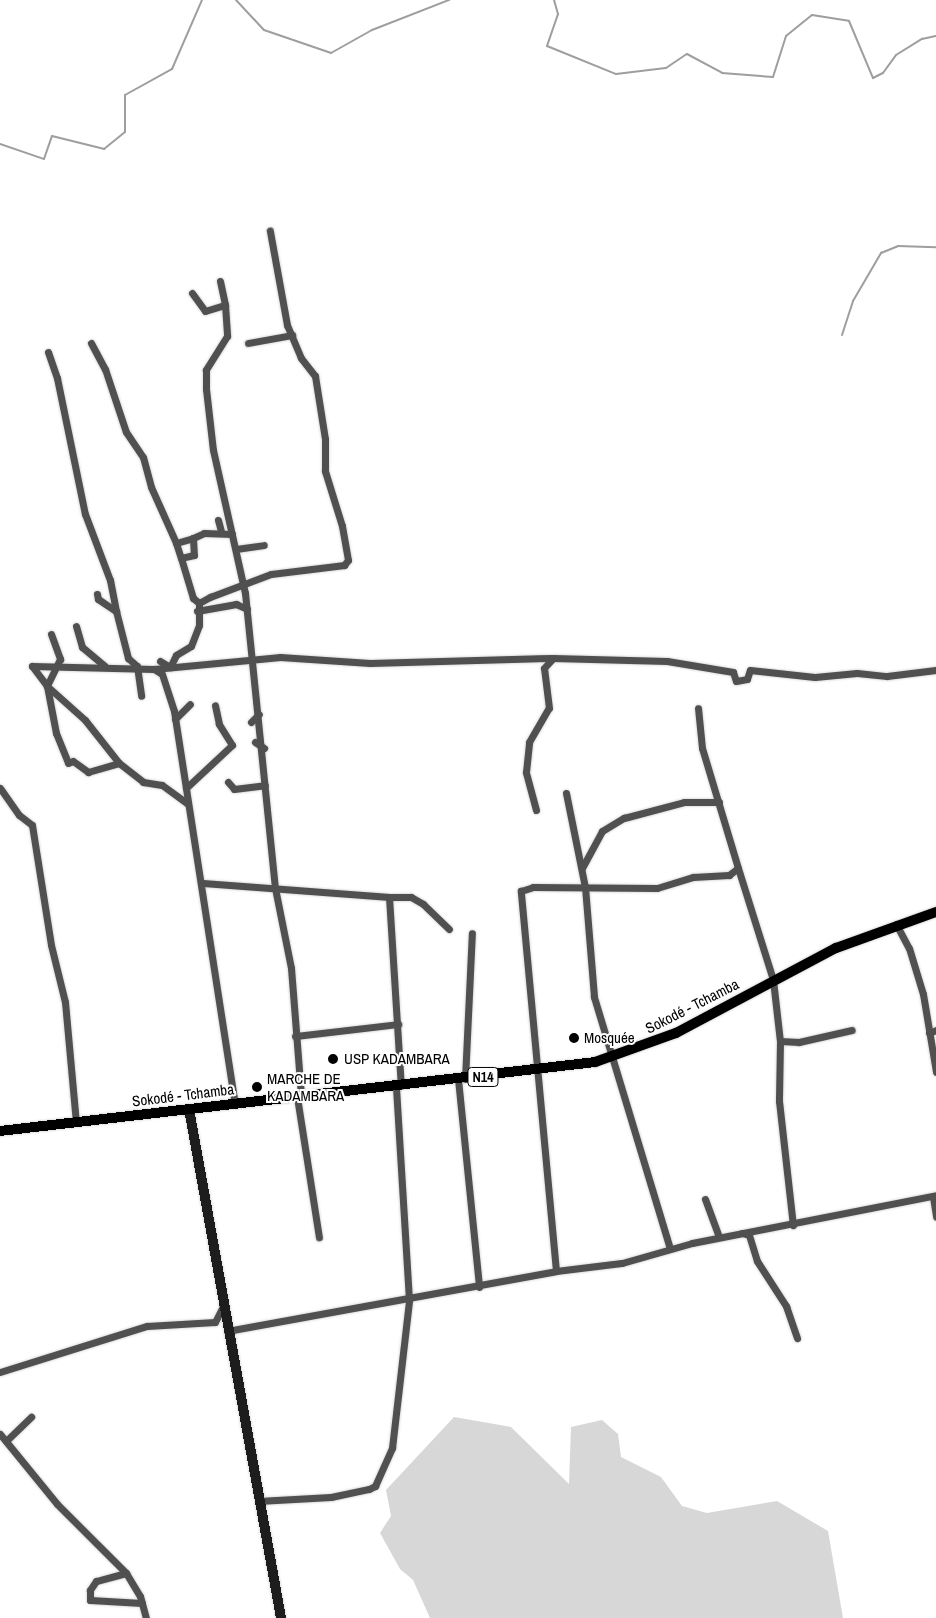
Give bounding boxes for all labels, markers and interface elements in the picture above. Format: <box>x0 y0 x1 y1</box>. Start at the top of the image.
street label: Sokodé - Tchamba <box>642 975 742 1037</box>
place label: Mosquée <box>584 1029 635 1047</box>
marker: Mosquée <box>568 1032 580 1044</box>
place label: USP KADAMBARA <box>344 1050 450 1068</box>
marker: USP KADAMBARA <box>326 1052 340 1066</box>
road number: N14 <box>467 1066 499 1088</box>
place label: MARCHE DE KADAMBARA <box>267 1069 344 1104</box>
street label: Sokodé - Tchamba <box>131 1080 235 1110</box>
marker: MARCHE DE KADAMBARA <box>251 1081 263 1093</box>

